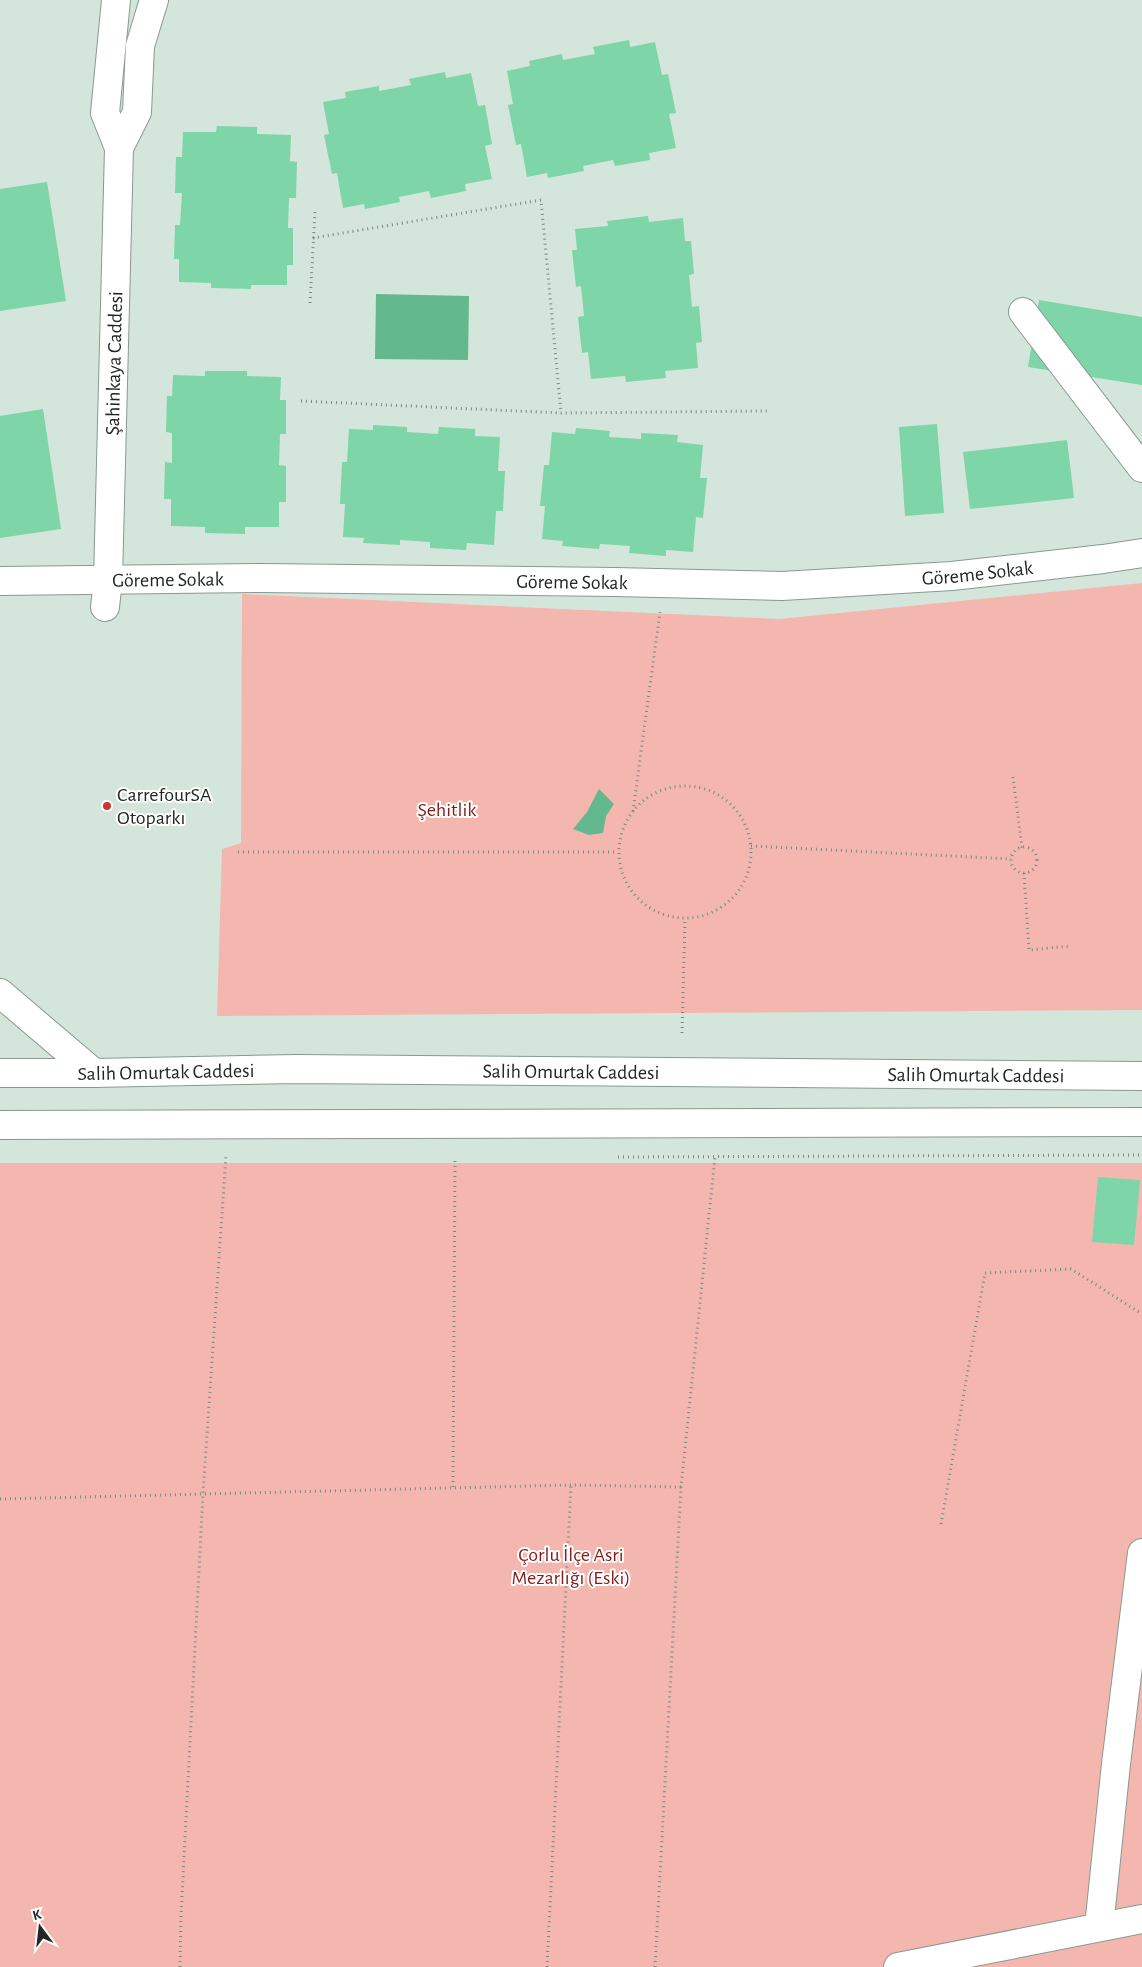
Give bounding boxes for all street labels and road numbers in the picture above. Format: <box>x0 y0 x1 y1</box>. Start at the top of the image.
street label: Şahinkaya Caddesi <box>103 291 126 436</box>
street label: Göreme Sokak <box>921 558 1034 589</box>
street label: Göreme Sokak <box>112 569 224 591</box>
street label: Göreme Sokak <box>516 572 628 593</box>
street label: Salih Omurtak Caddesi <box>78 1061 255 1084</box>
street label: Salih Omurtak Caddesi <box>482 1062 659 1083</box>
street label: Salih Omurtak Caddesi <box>887 1065 1064 1086</box>

